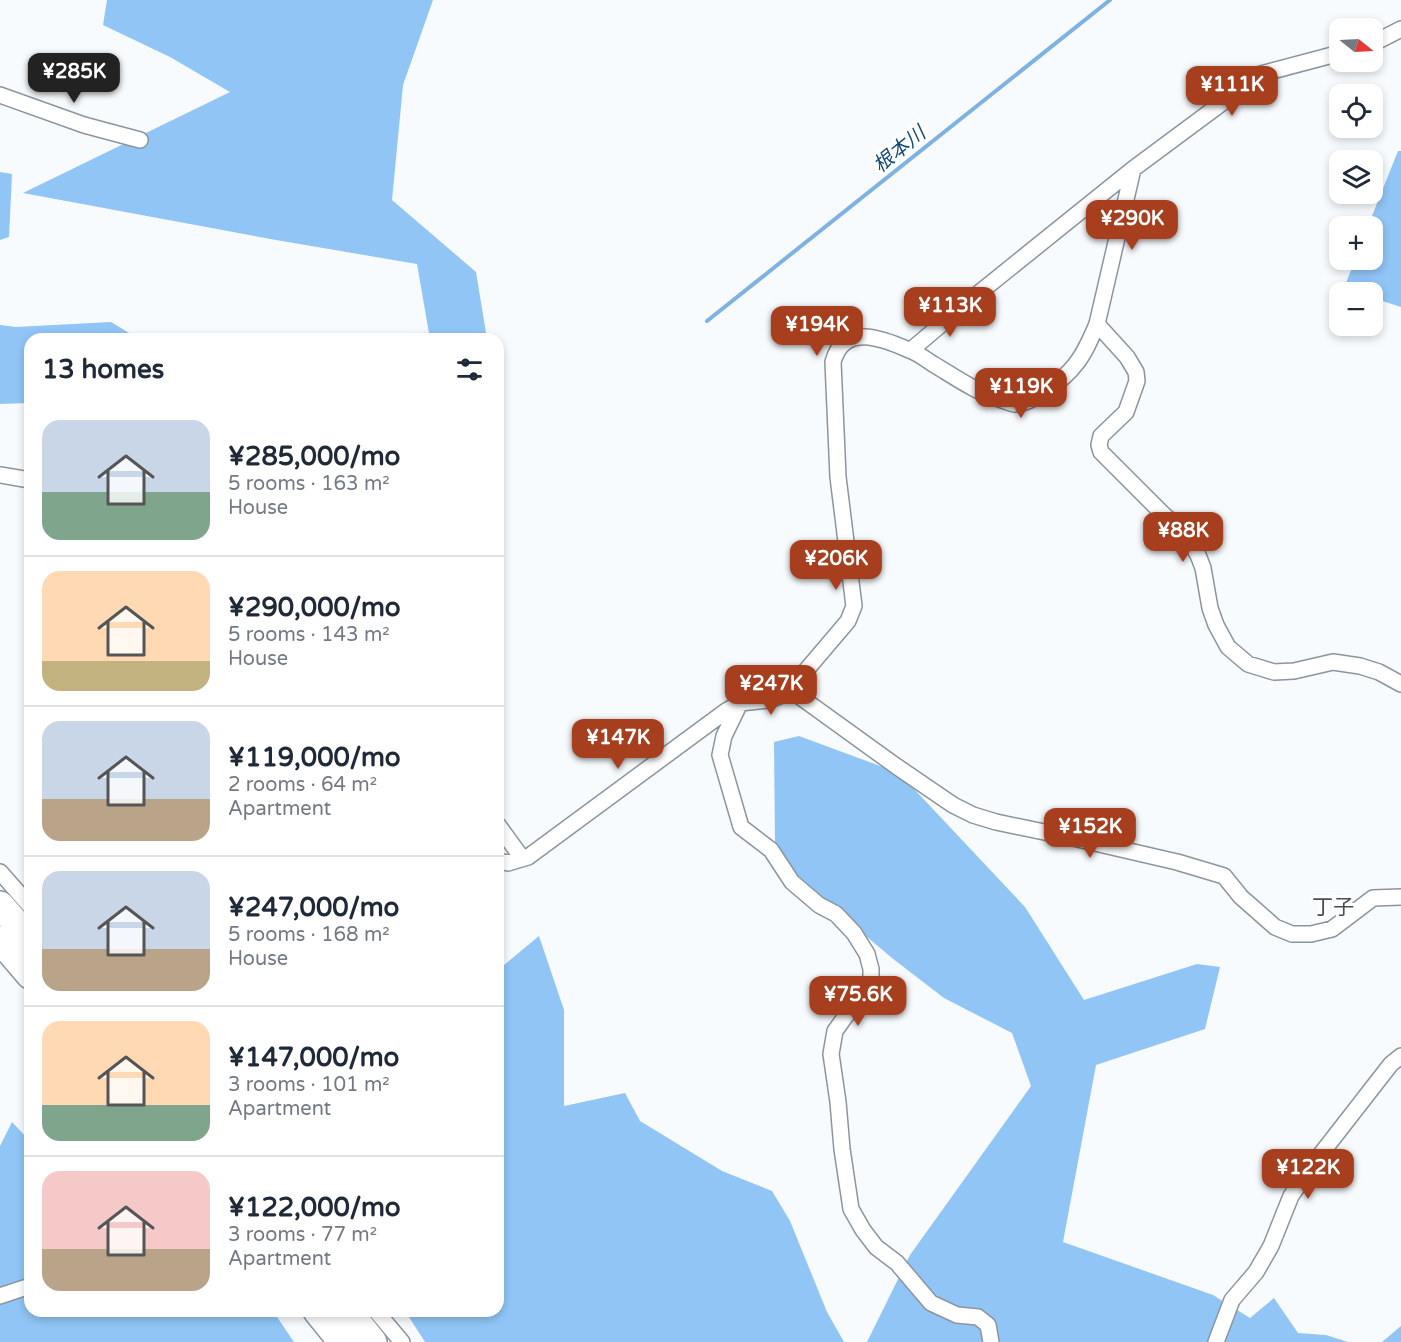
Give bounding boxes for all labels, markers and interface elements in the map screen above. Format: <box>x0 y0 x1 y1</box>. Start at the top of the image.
north arrow <box>1329 18 1383 72</box>
map controls <box>1329 18 1383 336</box>
pin: ¥285K <box>32 53 116 104</box>
text: ¥285K <box>42 60 106 84</box>
pin: ¥111K <box>1190 66 1274 117</box>
text: ¥111K <box>1200 73 1264 97</box>
button: locate <box>1329 84 1383 138</box>
water label: 根本川 <box>869 120 932 178</box>
button: layers <box>1329 150 1383 204</box>
pin: ¥290K <box>1090 200 1174 251</box>
text: ¥290K <box>1100 207 1164 231</box>
button: + <box>1329 216 1383 270</box>
button: − <box>1329 282 1383 336</box>
pin: ¥113K <box>908 287 992 338</box>
text: ¥113K <box>918 294 982 318</box>
pin: ¥194K <box>775 306 859 357</box>
text: ¥194K <box>785 313 849 337</box>
icon: filters <box>453 353 486 386</box>
text: 13 homes <box>42 354 164 385</box>
pin: ¥119K <box>979 368 1063 419</box>
text: ¥119K <box>989 375 1053 399</box>
text: ¥285,000/mo <box>228 441 400 472</box>
icon: home <box>90 444 162 516</box>
text: 5 rooms · 163 m² <box>228 472 390 496</box>
text: House <box>228 496 288 520</box>
pin: ¥88K <box>1147 512 1219 563</box>
text: ¥88K <box>1157 519 1209 543</box>
pin: ¥206K <box>794 540 878 591</box>
text: ¥206K <box>804 547 868 571</box>
text: ¥290,000/mo <box>228 592 401 623</box>
icon: home <box>90 595 162 667</box>
text: 5 rooms · 143 m² <box>228 623 390 647</box>
text: House <box>228 647 288 671</box>
pin: ¥247K <box>729 665 813 716</box>
text: ¥247K <box>739 672 803 696</box>
pin: ¥147K <box>576 719 660 770</box>
text: ¥147K <box>586 726 650 750</box>
text: ¥119,000/mo <box>228 742 401 773</box>
icon: home <box>90 745 162 817</box>
text: 2 rooms · 64 m² <box>228 773 377 797</box>
text: Apartment <box>228 797 331 821</box>
pin: ¥152K <box>1048 808 1132 859</box>
text: ¥152K <box>1058 815 1122 839</box>
text: ¥247,000/mo <box>228 892 399 923</box>
icon: home <box>90 895 162 967</box>
district label: 丁子 <box>1312 895 1354 920</box>
text: 5 rooms · 168 m² <box>228 923 390 947</box>
text: House <box>228 947 288 971</box>
pin: ¥75.6K <box>809 976 907 1027</box>
text: ¥75.6K <box>823 983 893 1007</box>
text: ¥147,000/mo <box>228 1042 399 1073</box>
icon: home <box>90 1045 162 1117</box>
text: 3 rooms · 101 m² <box>228 1073 390 1097</box>
text: Apartment <box>228 1097 331 1121</box>
pin: ¥122K <box>1266 1149 1350 1200</box>
text: ¥122K <box>1276 1156 1340 1180</box>
text: ¥122,000/mo <box>228 1192 401 1223</box>
icon: home <box>90 1195 162 1267</box>
text: 3 rooms · 77 m² <box>228 1223 377 1247</box>
text: Apartment <box>228 1247 331 1271</box>

